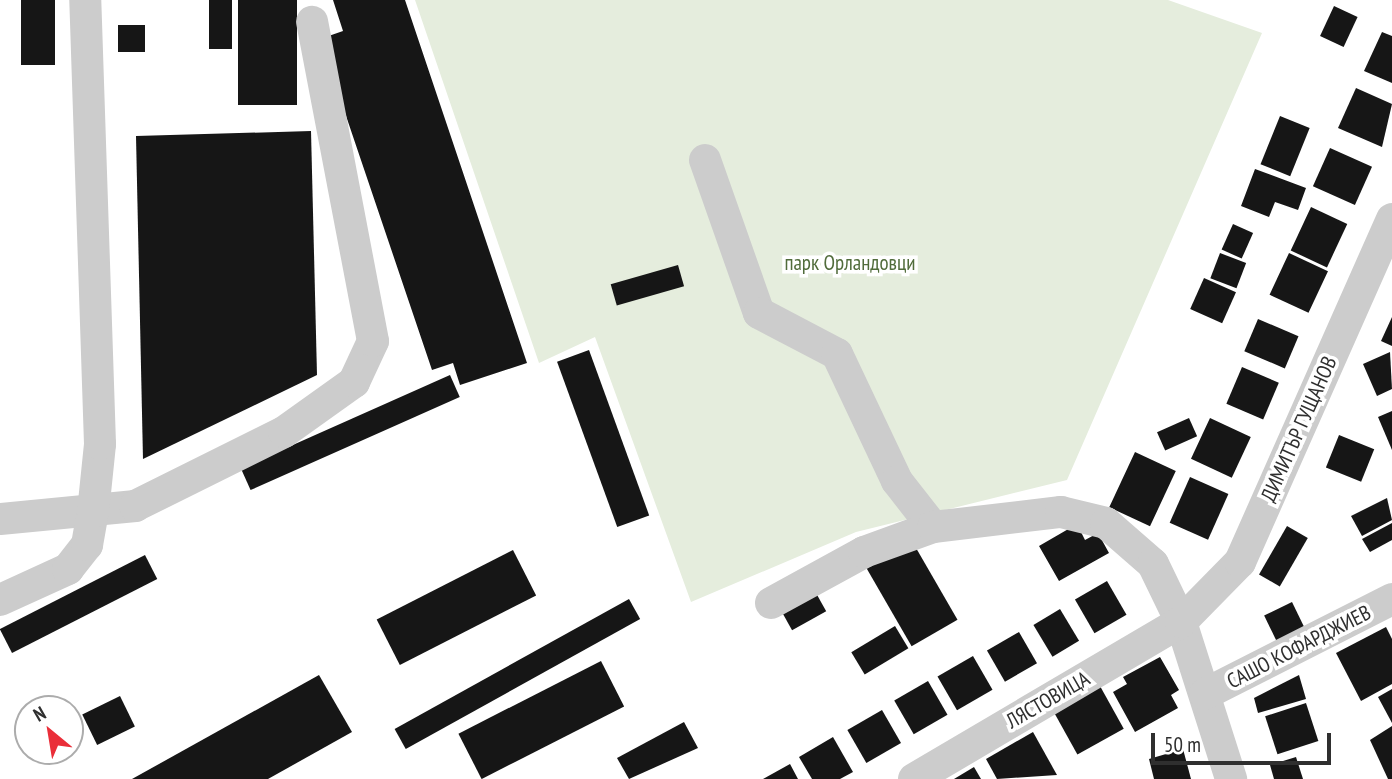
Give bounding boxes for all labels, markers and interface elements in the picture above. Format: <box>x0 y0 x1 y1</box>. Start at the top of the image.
park label: парк Орландовци <box>784 250 916 276</box>
street label: ДИМИТЪР ГУЩАНОВ <box>1256 352 1342 506</box>
street label: САШО КОФАРДЖИЕВ <box>1223 600 1375 694</box>
street label: ЛЯСТОВИЦА <box>1002 666 1094 734</box>
north arrow <box>14 695 84 765</box>
text: N <box>29 701 50 727</box>
scale bar <box>1154 720 1334 764</box>
text: 50 m <box>1164 731 1201 758</box>

